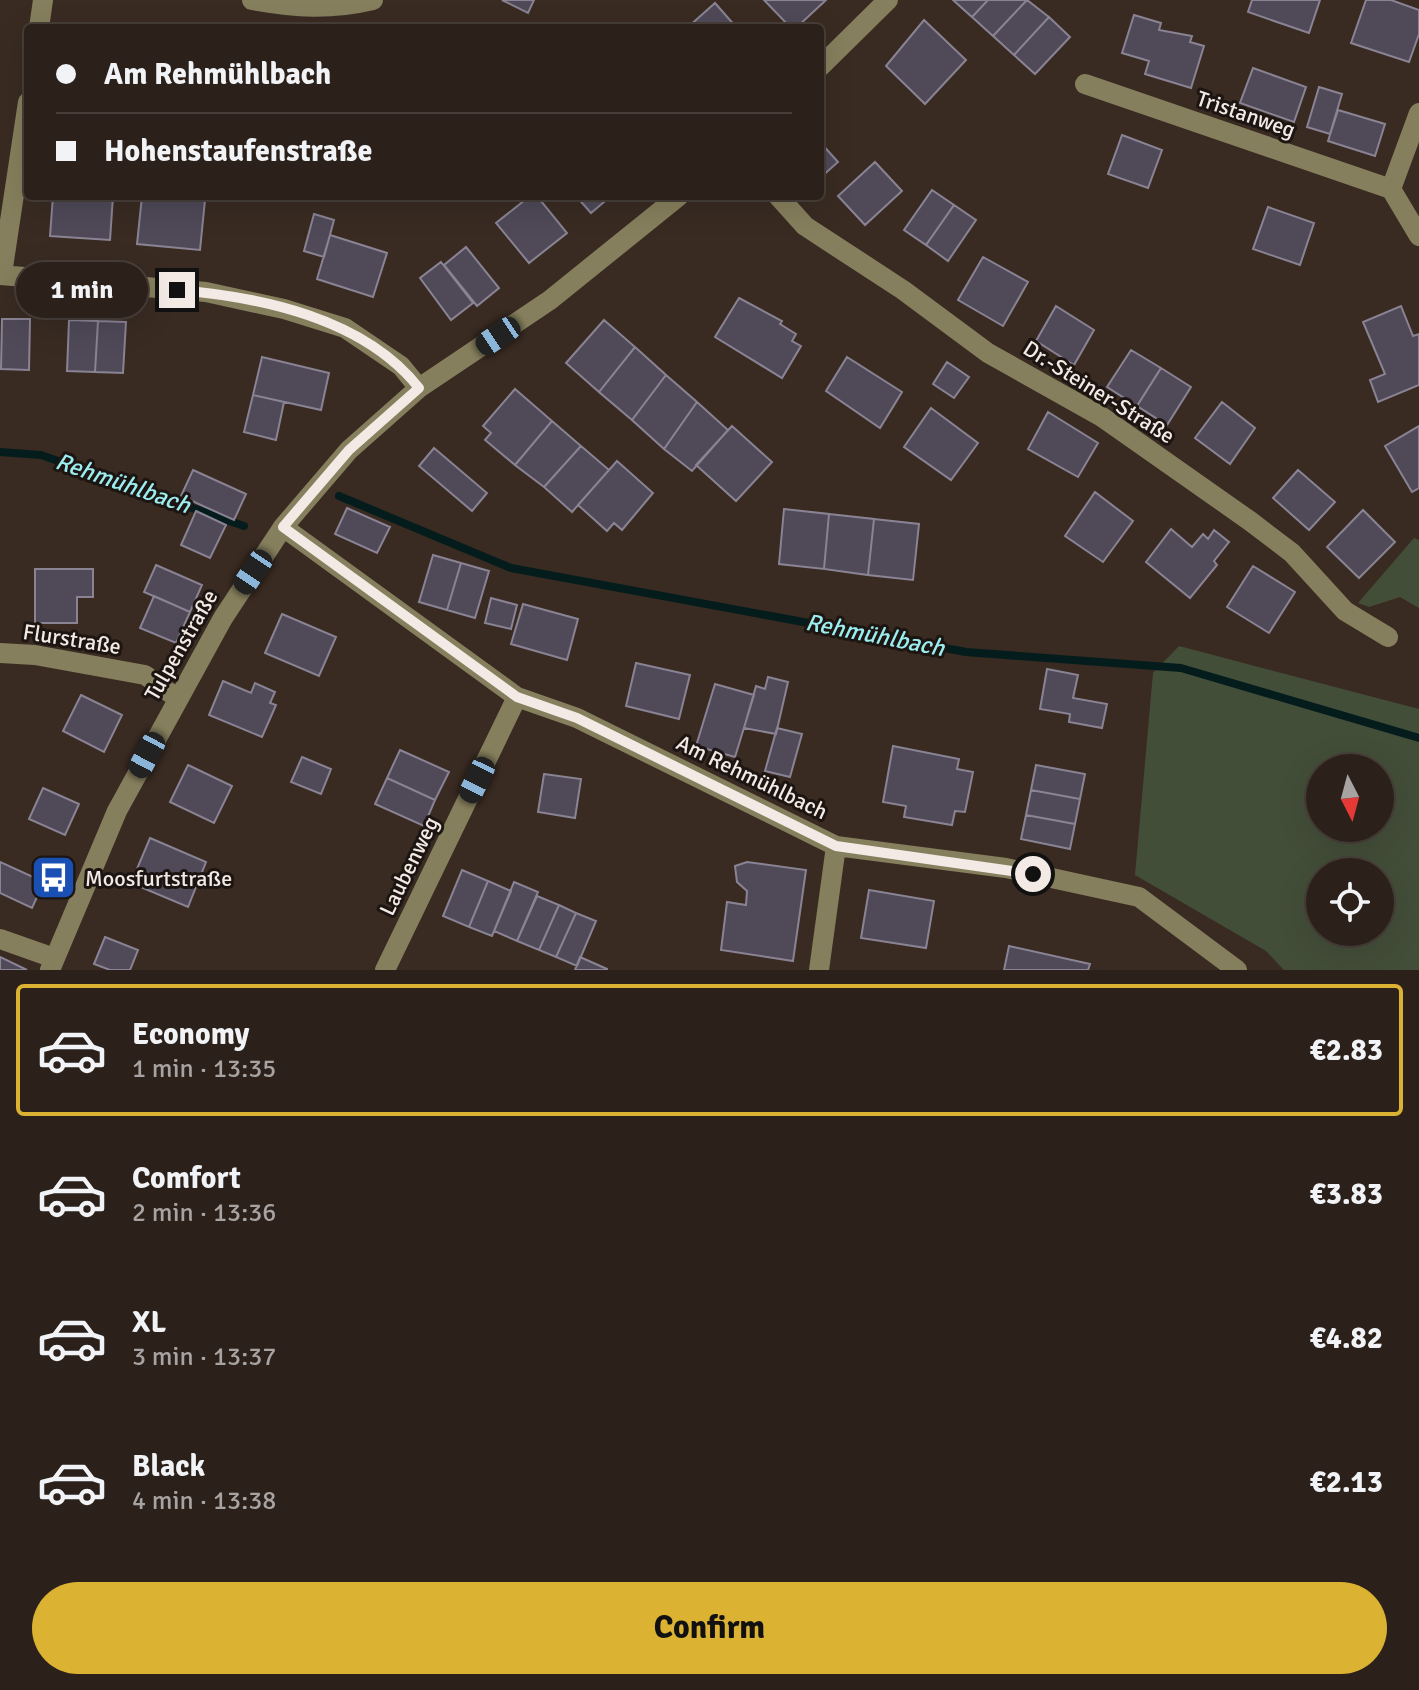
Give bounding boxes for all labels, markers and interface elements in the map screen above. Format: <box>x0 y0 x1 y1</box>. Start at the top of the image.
text: Am Rehmühlbach <box>104 56 331 93</box>
street label: Tristanweg <box>1193 85 1299 143</box>
text: Hohenstaufenstraße <box>104 133 372 170</box>
callout: 1 min <box>17 262 149 318</box>
route end <box>159 272 195 308</box>
text: 1 min <box>51 274 113 306</box>
car <box>471 313 525 359</box>
street label: Dr.-Steiner-Straße <box>1018 335 1180 449</box>
water label: Rehmühlbach <box>52 446 195 520</box>
car <box>230 545 276 599</box>
street label: Tulpenstraße <box>138 585 224 705</box>
water label: Rehmühlbach <box>803 607 948 663</box>
street label: Flurstraße <box>21 618 123 660</box>
car <box>125 728 169 782</box>
street label: Am Rehmühlbach <box>672 729 832 825</box>
car <box>456 753 498 807</box>
north arrow <box>1306 754 1394 842</box>
map controls <box>1306 754 1394 946</box>
street label: Laubenweg <box>373 812 445 920</box>
bus stop icon: Moosfurtstraße <box>30 854 78 902</box>
route start <box>1015 856 1051 892</box>
button: locate <box>1306 858 1394 946</box>
place label: Moosfurtstraße <box>85 865 232 892</box>
icon: car <box>36 1014 108 1086</box>
text: Economy <box>132 1016 249 1053</box>
text: €2.83 <box>1310 1032 1383 1069</box>
text: 1 min · 13:35 <box>132 1053 276 1085</box>
icon: car <box>36 1158 108 1230</box>
text: Comfort <box>132 1160 241 1197</box>
text: €3.83 <box>1310 1176 1383 1213</box>
text: 2 min · 13:36 <box>132 1197 276 1229</box>
icon: car <box>36 1302 108 1374</box>
text: XL <box>132 1304 166 1341</box>
text: €4.82 <box>1310 1320 1383 1357</box>
text: 3 min · 13:37 <box>132 1341 276 1373</box>
icon: car <box>36 1446 108 1518</box>
text: Black <box>132 1448 205 1485</box>
text: €2.13 <box>1310 1464 1383 1501</box>
text: 4 min · 13:38 <box>132 1485 276 1517</box>
button: Confirm <box>32 1582 1387 1674</box>

